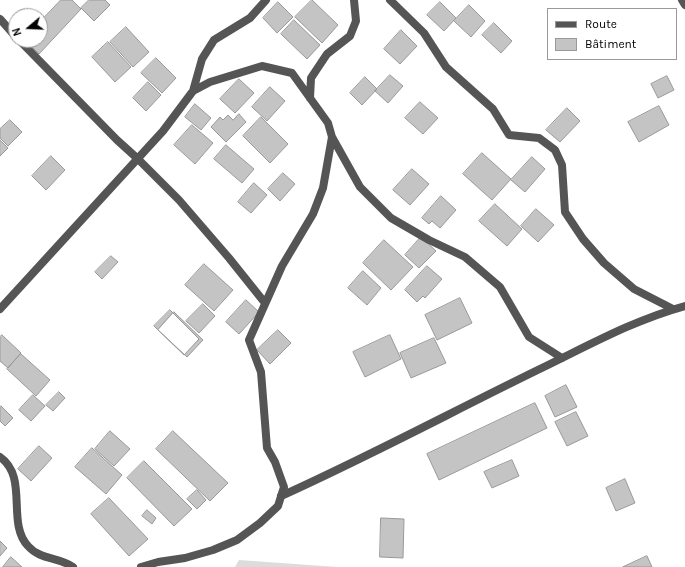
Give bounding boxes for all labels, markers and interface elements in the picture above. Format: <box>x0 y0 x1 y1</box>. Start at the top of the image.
north arrow <box>8 8 48 48</box>
legend <box>547 8 677 60</box>
text: Route <box>585 17 617 31</box>
text: N <box>10 26 25 38</box>
text: Bâtiment <box>585 37 636 51</box>

